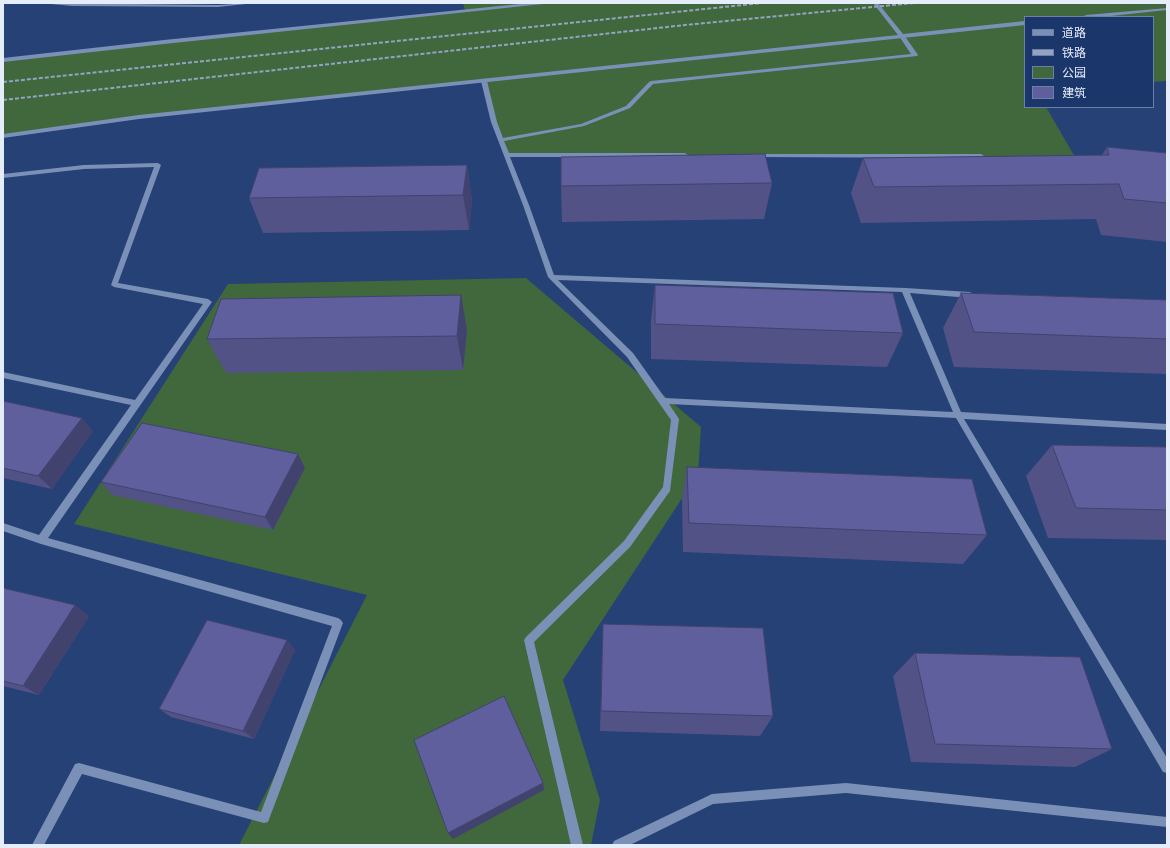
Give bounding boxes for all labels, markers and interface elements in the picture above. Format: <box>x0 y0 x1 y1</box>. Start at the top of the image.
legend <box>1024 16 1154 108</box>
text: 道路 <box>1062 24 1086 41</box>
text: 铁路 <box>1062 44 1086 61</box>
text: 公园 <box>1062 64 1086 81</box>
text: 建筑 <box>1062 84 1086 101</box>

